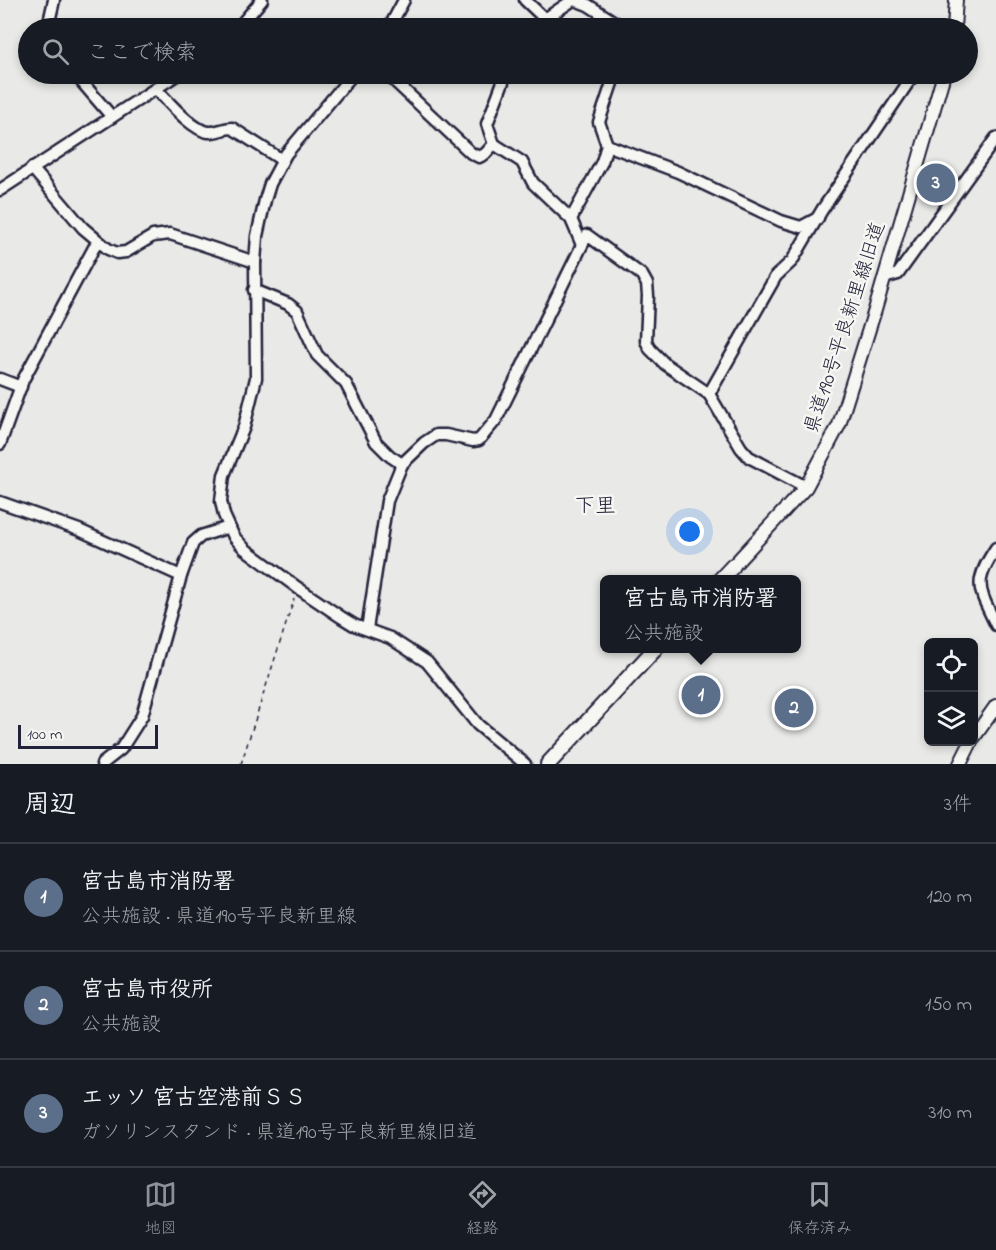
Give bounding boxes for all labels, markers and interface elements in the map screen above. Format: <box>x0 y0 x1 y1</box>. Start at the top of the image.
search box <box>18 18 978 84</box>
icon: search <box>39 35 72 68</box>
text: ここで検索 <box>87 38 197 70</box>
pin: 3 <box>916 160 956 206</box>
street label: 県道190号平良新里線旧道 <box>798 218 894 438</box>
district label: 下里 <box>574 492 616 522</box>
your location <box>675 517 704 546</box>
popup <box>600 575 801 653</box>
text: 宮古島市消防署 <box>623 584 778 616</box>
text: 公共施設 <box>623 620 703 649</box>
map controls <box>924 638 978 746</box>
button: locate <box>924 638 978 692</box>
pin: 1 <box>682 672 720 718</box>
pin: 2 <box>774 686 814 730</box>
button: layers <box>924 692 978 746</box>
scale bar <box>18 722 158 750</box>
text: 100 m <box>27 723 62 747</box>
text: 周辺 <box>24 787 76 825</box>
text: 3件 <box>944 791 972 820</box>
text: 宮古島市消防署 <box>81 867 235 899</box>
text: 1 <box>40 883 47 912</box>
text: 120 m <box>927 883 972 912</box>
text: 公共施設 · 県道190号平良新里線 <box>81 903 356 932</box>
text: 宮古島市役所 <box>81 975 213 1007</box>
text: 2 <box>39 991 48 1020</box>
text: 150 m <box>925 991 972 1020</box>
text: 公共施設 <box>81 1011 161 1040</box>
text: エッソ 宮古空港前ＳＳ <box>81 1083 307 1115</box>
text: 3 <box>39 1099 48 1128</box>
text: 310 m <box>928 1099 972 1128</box>
text: ガソリンスタンド · 県道190号平良新里線旧道 <box>81 1119 477 1148</box>
tab: 地図 <box>144 1178 177 1241</box>
tab: 経路 <box>466 1178 499 1241</box>
tab: 保存済み <box>788 1178 852 1241</box>

